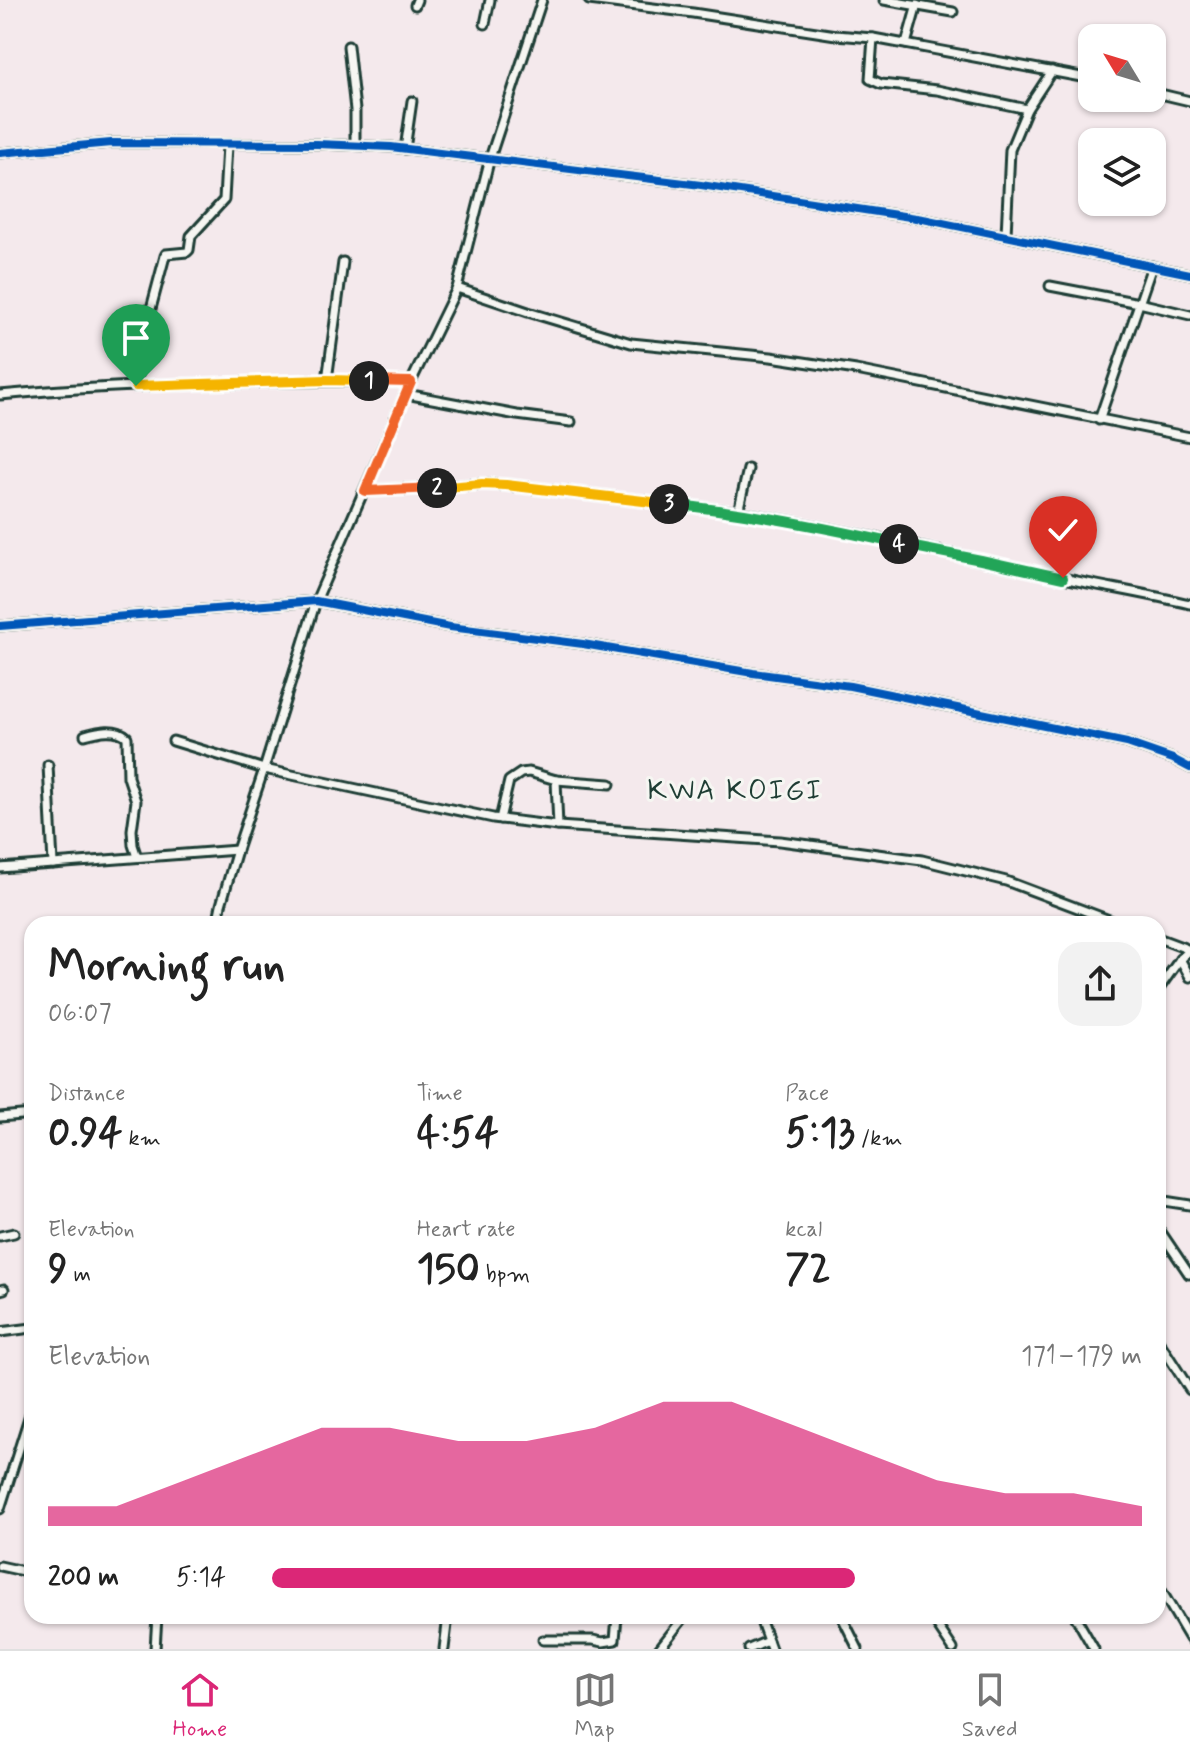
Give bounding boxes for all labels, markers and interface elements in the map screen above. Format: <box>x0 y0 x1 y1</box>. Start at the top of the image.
north arrow <box>1078 24 1166 112</box>
map controls <box>1078 24 1166 216</box>
button: layers <box>1078 128 1166 216</box>
pin <box>102 304 170 386</box>
icon: arrive <box>114 316 158 360</box>
pin: 1 <box>349 361 389 401</box>
text: 1 <box>364 367 374 395</box>
pin: 2 <box>417 468 457 508</box>
text: 2 <box>432 474 442 502</box>
pin: 3 <box>649 484 689 524</box>
text: 3 <box>664 490 674 518</box>
pin <box>1029 496 1097 578</box>
icon: check <box>1041 508 1085 552</box>
pin: 4 <box>879 524 919 564</box>
text: 4 <box>893 530 905 558</box>
district label: KWA KOIGI <box>647 773 823 810</box>
text: Morning run <box>48 938 285 996</box>
button: share <box>1058 942 1142 1026</box>
text: 06:07 <box>48 997 111 1031</box>
text: Distance <box>48 1080 125 1108</box>
text: Time <box>417 1080 463 1108</box>
text: Pace <box>785 1080 829 1108</box>
text: 0.94 <box>48 1108 123 1160</box>
text: 4:54 <box>417 1108 499 1160</box>
text: 5:13 <box>785 1108 855 1160</box>
text: km <box>123 1125 161 1153</box>
text: /km <box>855 1125 902 1153</box>
text: Elevation <box>48 1216 135 1244</box>
text: Heart rate <box>417 1216 515 1244</box>
text: kcal <box>785 1216 822 1244</box>
text: 9 <box>48 1244 68 1296</box>
text: 150 <box>417 1244 480 1296</box>
text: 72 <box>785 1244 831 1296</box>
text: m <box>68 1261 91 1289</box>
text: bpm <box>480 1261 530 1289</box>
text: Elevation <box>48 1340 150 1374</box>
text: 171–179 m <box>1021 1340 1142 1374</box>
text: 200 m <box>48 1561 119 1595</box>
text: 5:14 <box>176 1561 226 1595</box>
tab: Home <box>173 1668 227 1744</box>
tab: Map <box>573 1668 617 1744</box>
tab: Saved <box>962 1668 1017 1744</box>

